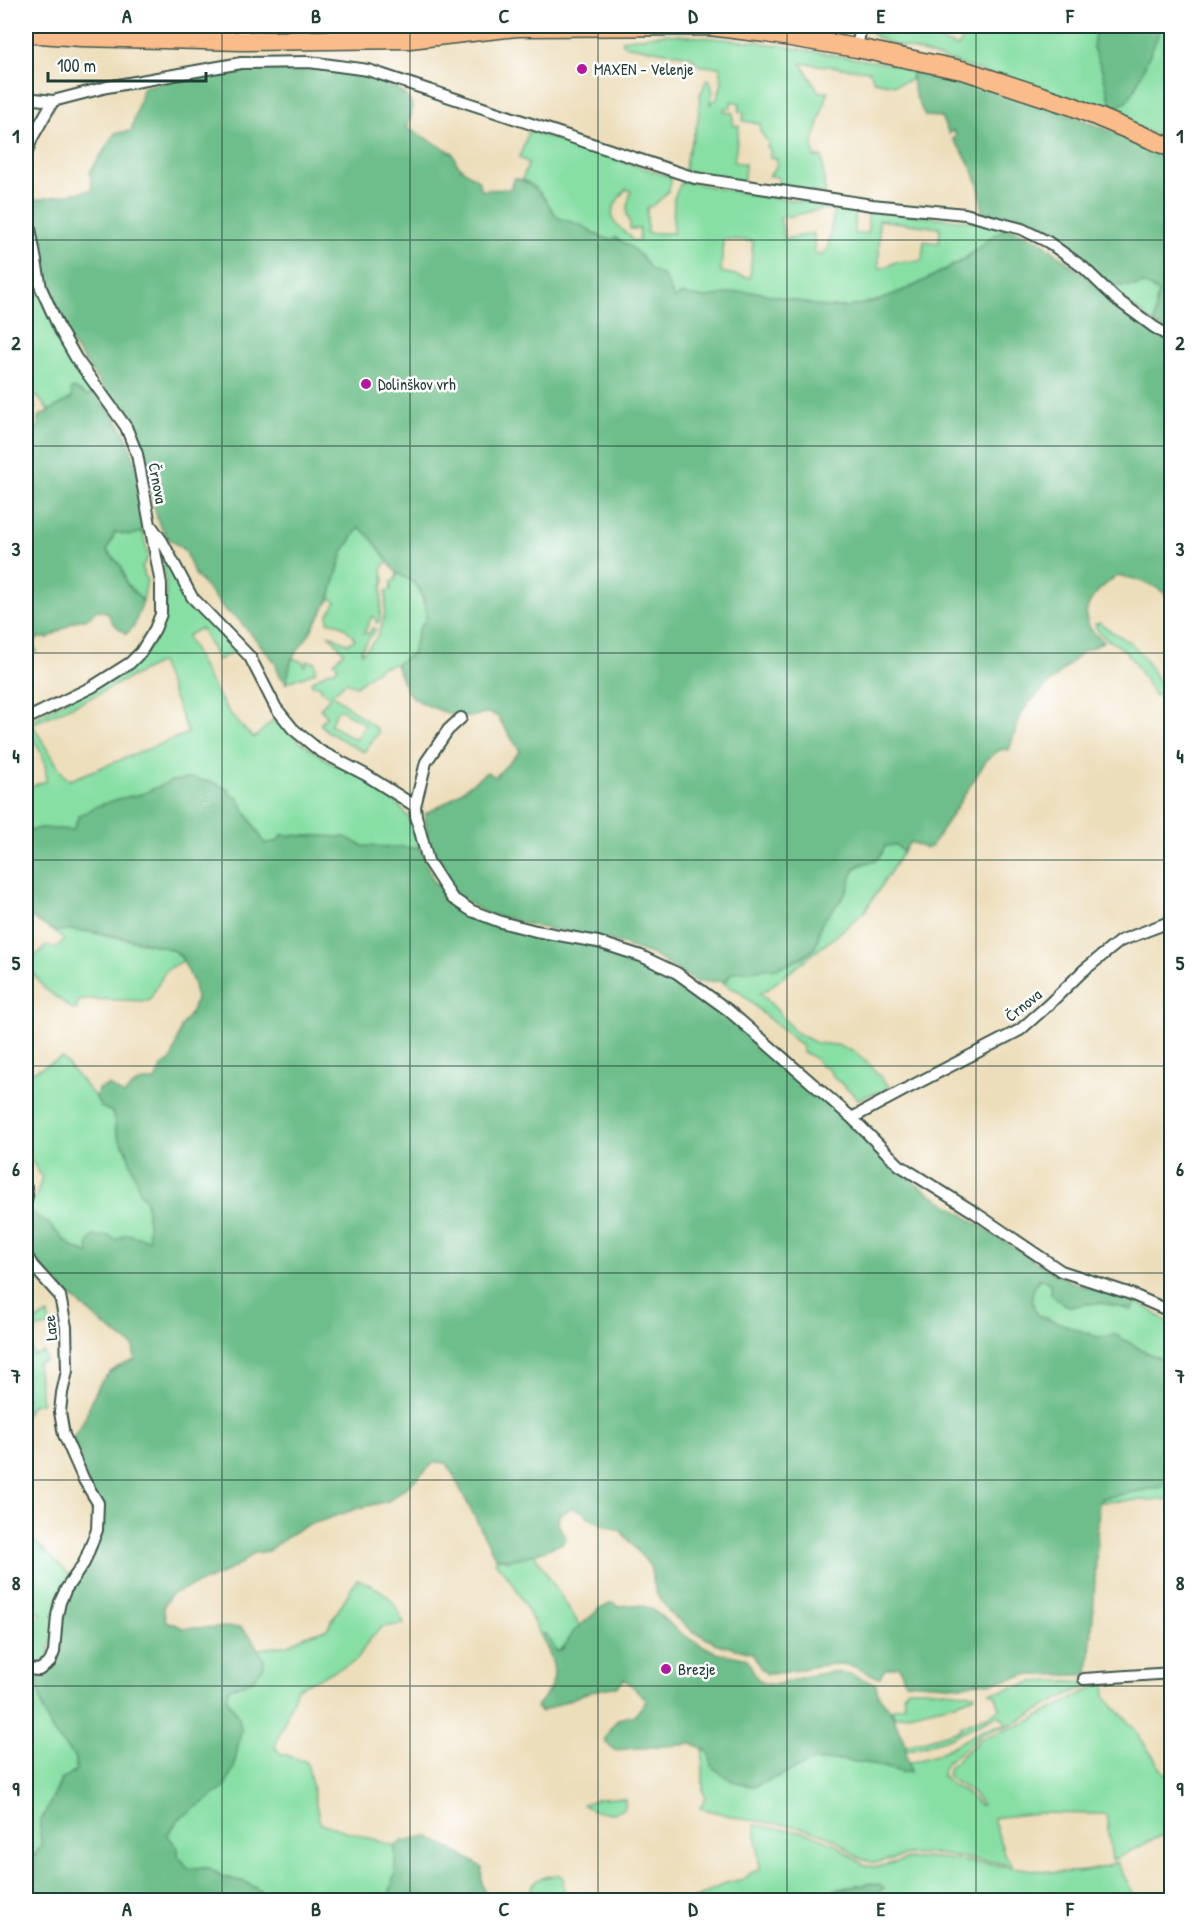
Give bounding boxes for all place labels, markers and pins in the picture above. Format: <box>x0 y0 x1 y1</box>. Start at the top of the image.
place label: MAXEN - Velenje <box>594 58 694 80</box>
marker: MAXEN - Velenje <box>575 62 589 76</box>
place label: Dolinškov vrh <box>378 373 456 395</box>
marker: Dolinškov vrh <box>359 377 373 391</box>
place label: Brezje <box>678 1658 716 1680</box>
marker: Brezje <box>659 1662 673 1676</box>

